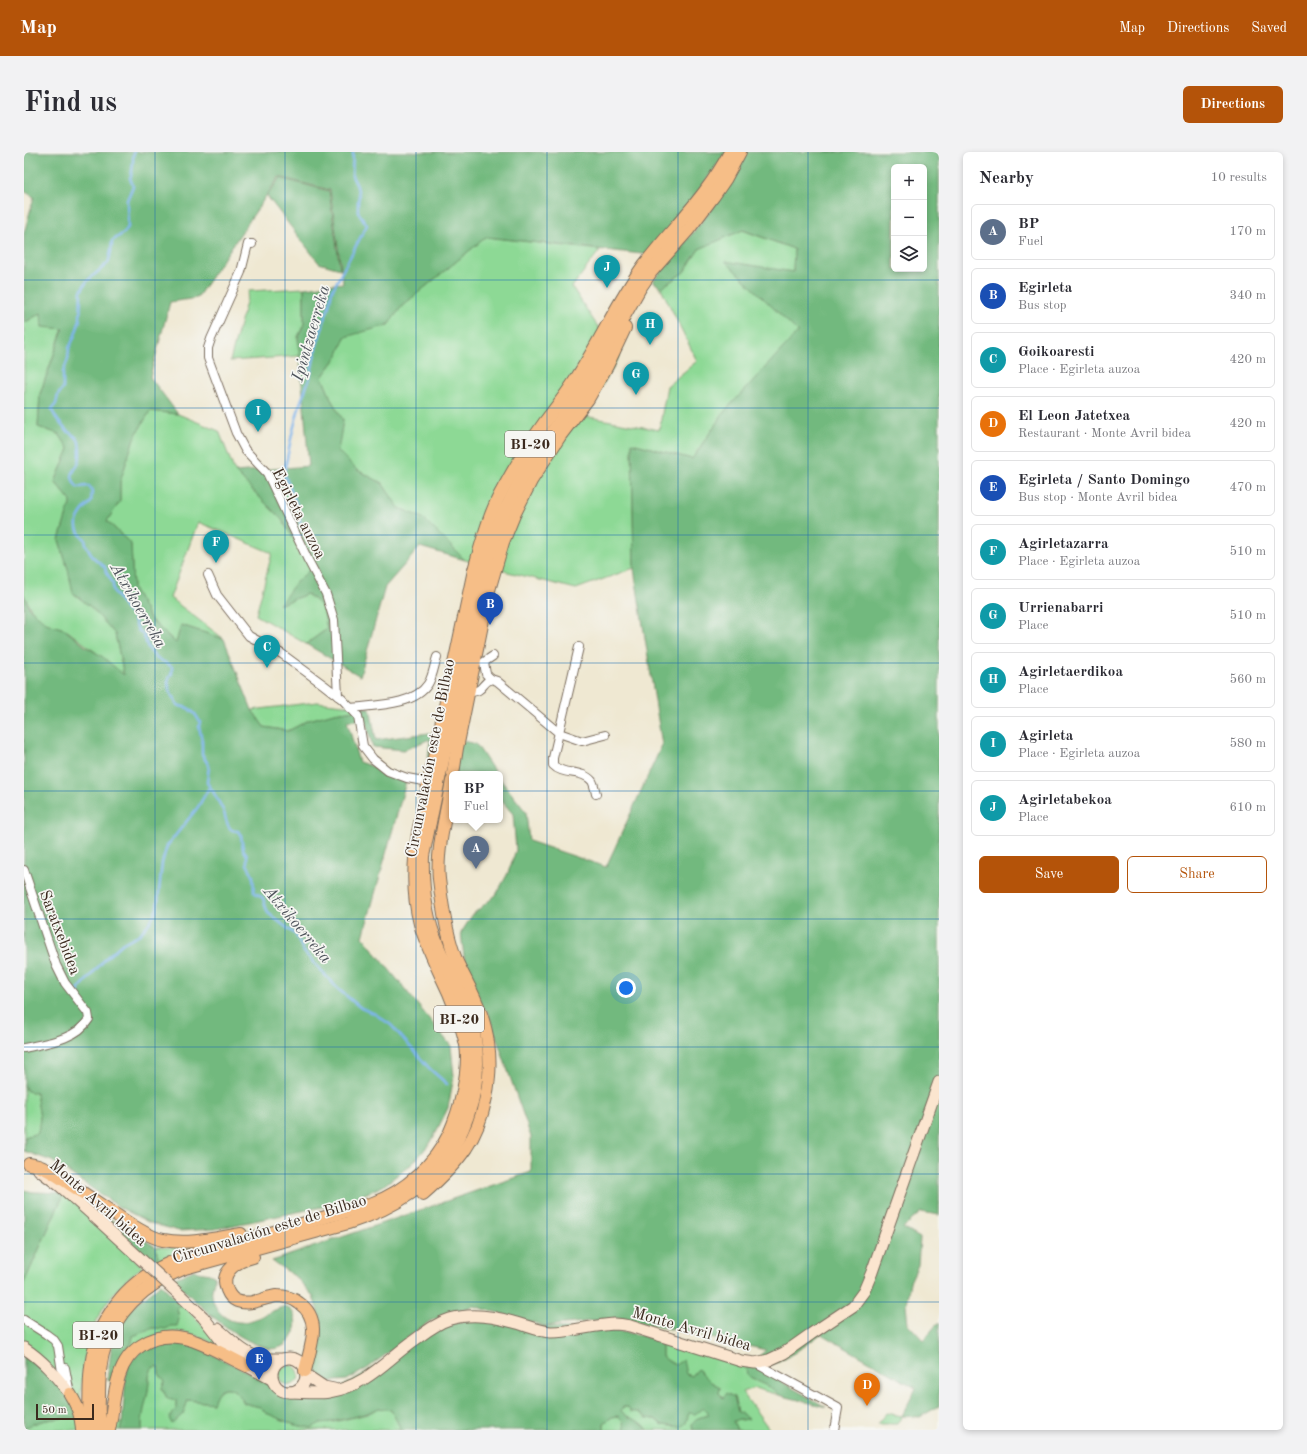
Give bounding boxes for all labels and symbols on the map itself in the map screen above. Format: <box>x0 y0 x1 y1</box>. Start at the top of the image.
pin: J <box>594 255 620 288</box>
water label: Ipintzaerreka <box>289 283 333 385</box>
pin: H <box>637 312 663 345</box>
pin: G <box>623 362 649 395</box>
pin: I <box>245 399 271 432</box>
road number: BI-20 <box>505 431 555 457</box>
street label: Egirleta auzoa <box>268 466 328 562</box>
pin: F <box>203 530 229 563</box>
water label: Atxikoerreka <box>106 559 169 651</box>
pin: B <box>477 592 503 625</box>
pin: C <box>254 635 280 668</box>
street label: Circunvalación este de Bilbao <box>404 658 458 859</box>
pin: A <box>463 836 489 869</box>
water label: Atxikoerreka <box>259 882 334 967</box>
street label: Saratxebidea <box>36 888 83 977</box>
your location <box>616 978 636 998</box>
road number: BI-20 <box>434 1006 484 1032</box>
street label: Monte Avril bidea <box>46 1157 149 1250</box>
street label: Circunvalación este de Bilbao <box>171 1193 369 1267</box>
street label: Monte Avril bidea <box>630 1305 753 1355</box>
road number: BI-20 <box>73 1322 123 1348</box>
pin: E <box>246 1347 272 1380</box>
pin: D <box>854 1373 880 1406</box>
scale bar <box>36 1402 94 1421</box>

